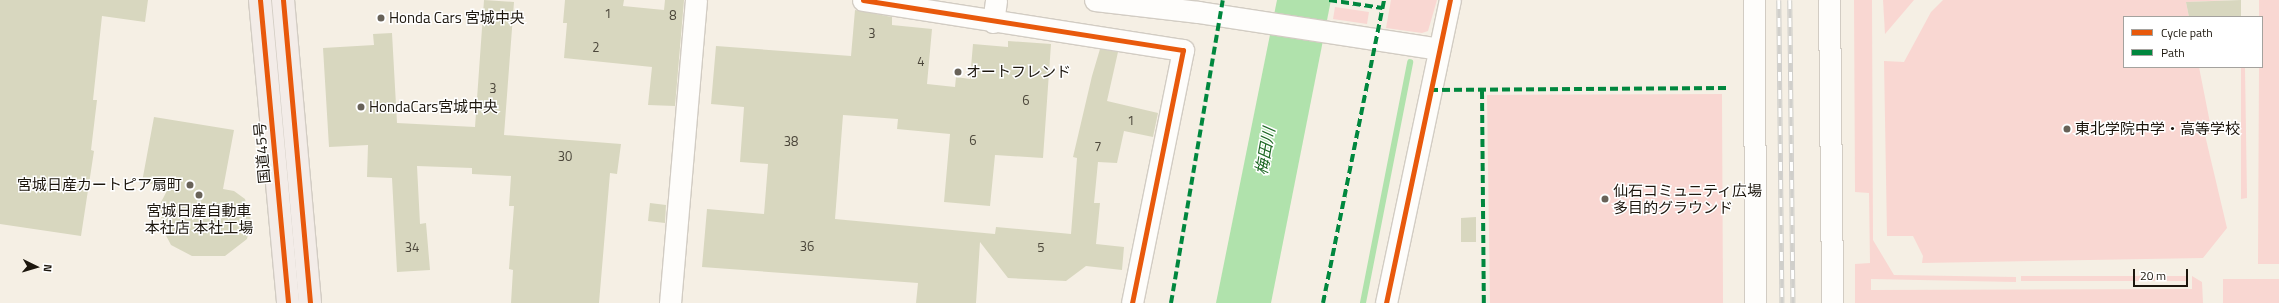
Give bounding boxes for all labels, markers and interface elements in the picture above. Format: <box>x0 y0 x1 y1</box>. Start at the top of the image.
house number: 1 <box>604 5 612 21</box>
house number: 8 <box>669 7 677 23</box>
place label: Honda Cars 宮城中央 <box>389 9 525 27</box>
marker: Honda Cars 宮城中央 <box>376 13 386 23</box>
legend <box>2123 16 2263 68</box>
text: Cycle path <box>2161 23 2213 42</box>
house number: 3 <box>868 25 876 41</box>
house number: 2 <box>592 39 600 55</box>
text: Path <box>2161 43 2185 62</box>
house number: 4 <box>917 53 925 69</box>
place label: オートフレンド <box>966 63 1071 81</box>
marker: オートフレンド <box>953 67 963 77</box>
house number: 3 <box>489 80 497 96</box>
house number: 6 <box>1022 92 1030 108</box>
place label: HondaCars宮城中央 <box>369 98 498 116</box>
marker: HondaCars宮城中央 <box>356 102 366 112</box>
house number: 1 <box>1127 112 1135 128</box>
place label: 東北学院中学・高等学校 <box>2075 120 2240 138</box>
street label: 国道45号 <box>250 121 274 185</box>
marker: 東北学院中学・高等学校 <box>2062 124 2072 134</box>
water label: 梅田川 <box>1251 126 1279 176</box>
house number: 6 <box>969 132 977 148</box>
house number: 38 <box>784 133 798 149</box>
house number: 7 <box>1094 138 1102 154</box>
house number: 30 <box>558 148 572 164</box>
place label: 宮城日産カートピア扇町 <box>17 176 182 194</box>
marker: 宮城日産カートピア扇町 <box>185 180 195 190</box>
place label: 仙石コミュニティ広場 多目的グラウンド <box>1613 181 1763 216</box>
marker: 宮城日産自動車 本社店 本社工場 <box>194 190 204 200</box>
marker: 仙石コミュニティ広場 多目的グラウンド <box>1600 194 1610 204</box>
place label: 宮城日産自動車 本社店 本社工場 <box>145 201 253 236</box>
house number: 36 <box>800 238 814 254</box>
house number: 34 <box>405 239 419 255</box>
house number: 5 <box>1037 239 1045 255</box>
north arrow <box>16 247 56 287</box>
scale bar <box>2135 261 2190 287</box>
text: N <box>40 264 56 273</box>
text: 20 m <box>2140 266 2166 285</box>

